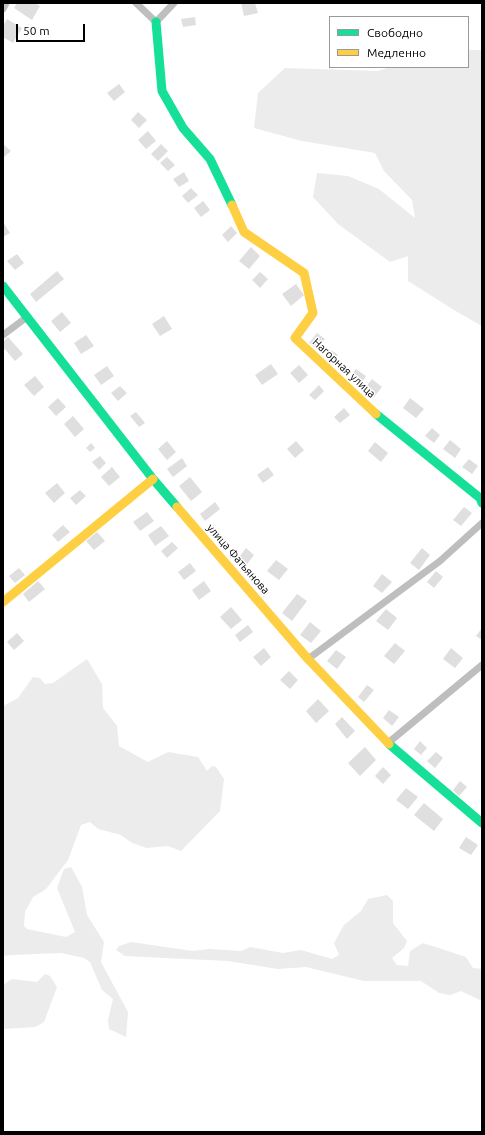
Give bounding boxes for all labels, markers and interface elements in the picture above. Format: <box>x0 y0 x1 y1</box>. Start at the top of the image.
scale bar <box>18 16 87 42</box>
legend <box>329 16 469 68</box>
text: 50 m <box>23 24 50 37</box>
text: Свободно <box>367 26 423 39</box>
text: Медленно <box>367 46 426 59</box>
street label: Нагорная улица <box>310 335 378 401</box>
street label: улица Фатьянова <box>204 521 272 597</box>

